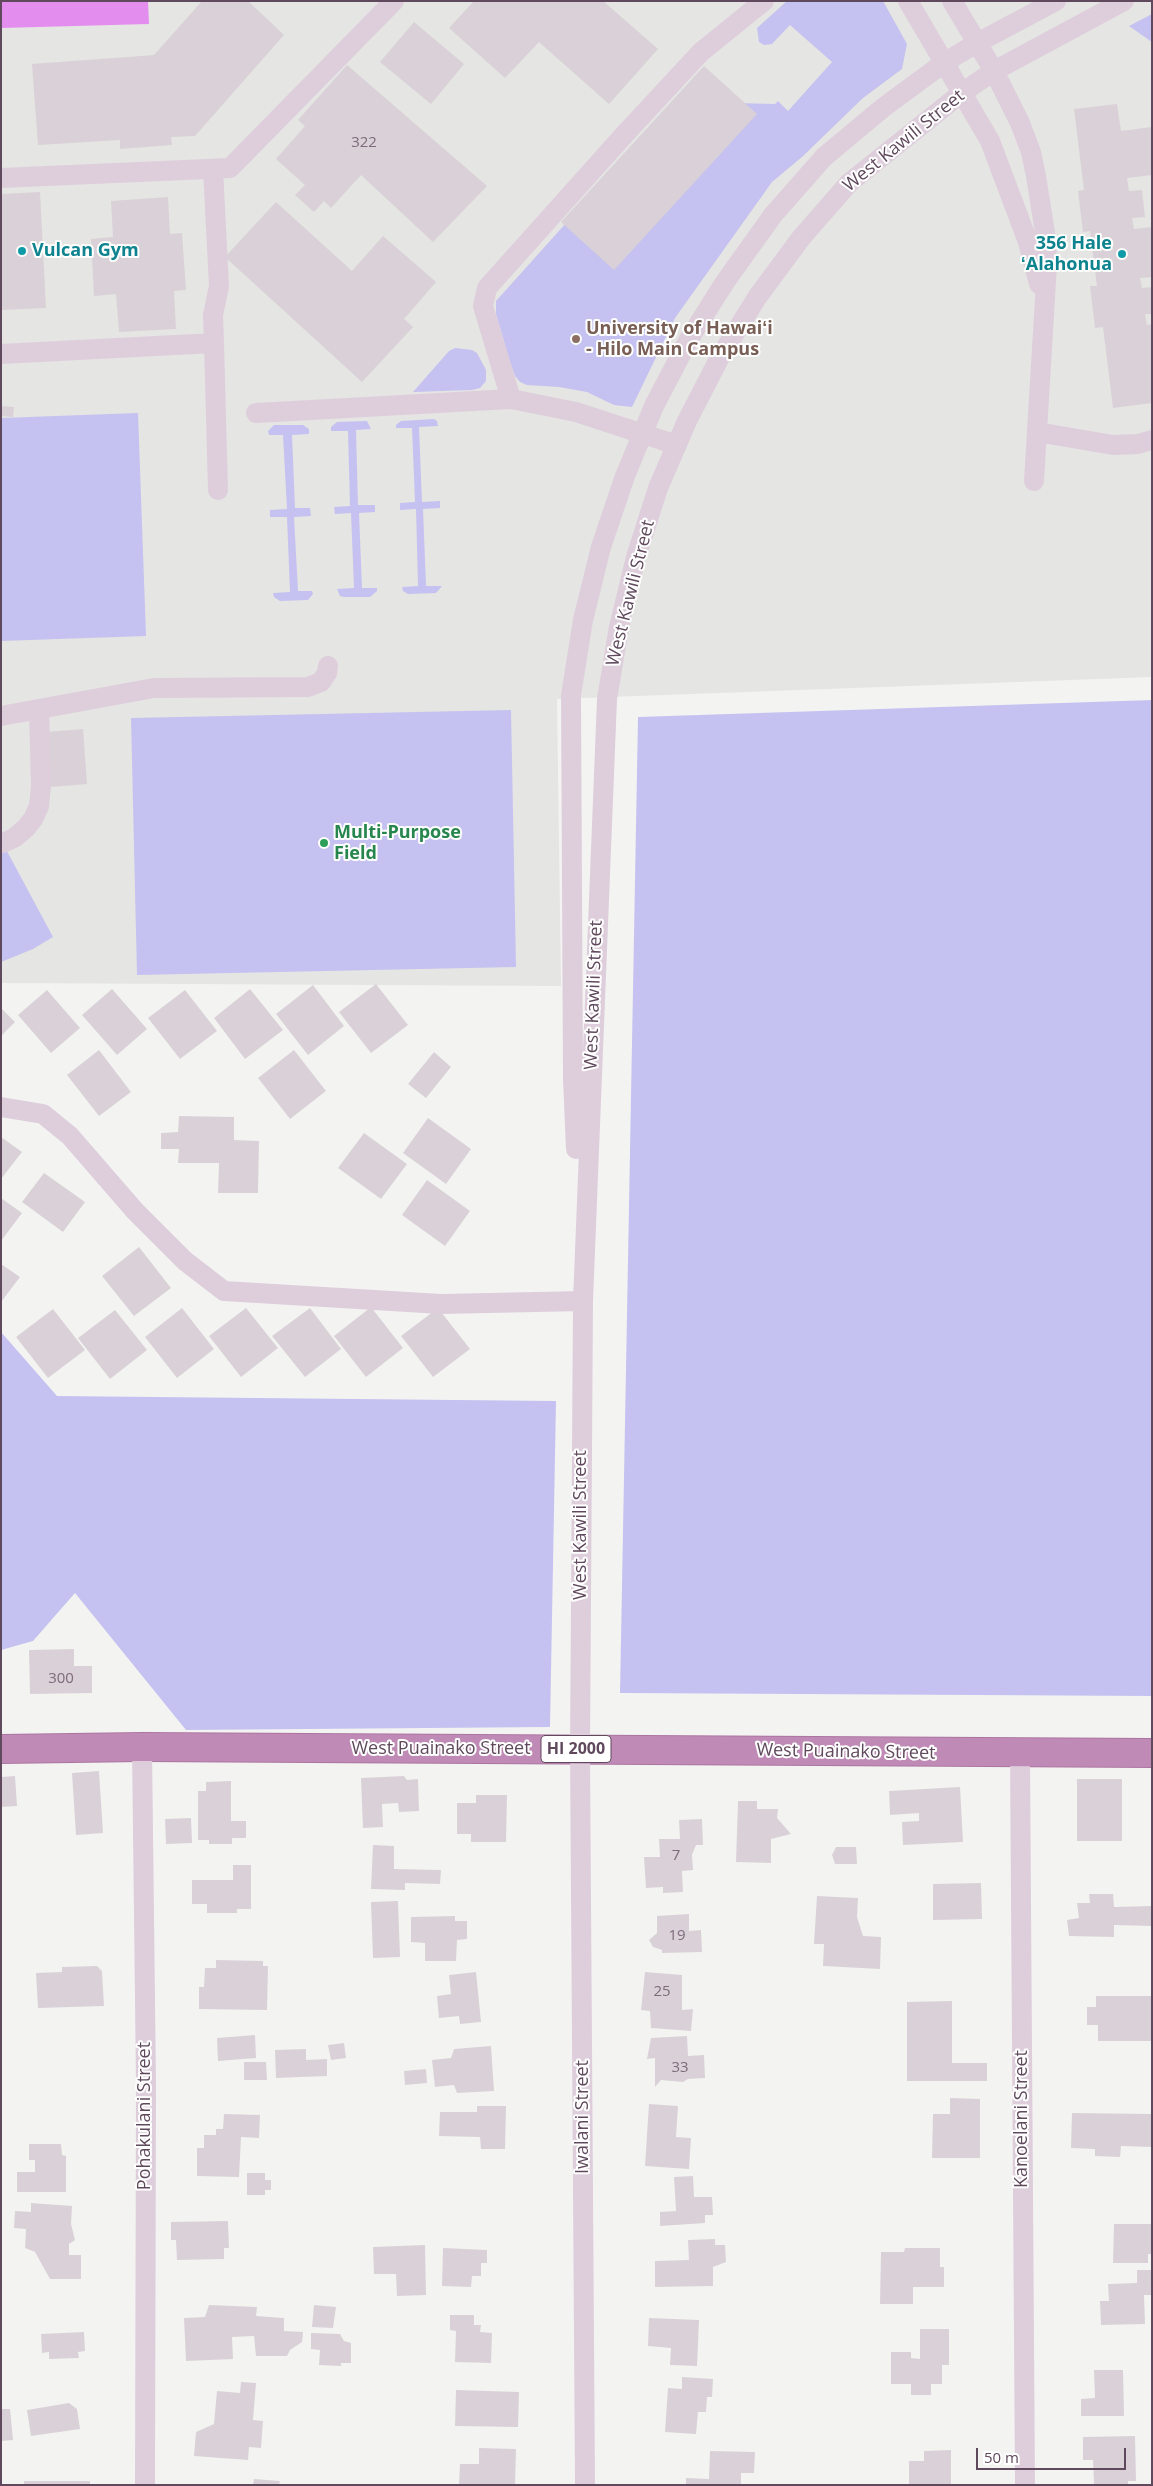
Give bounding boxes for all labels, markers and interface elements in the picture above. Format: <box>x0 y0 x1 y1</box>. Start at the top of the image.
street label: West Kawili Street <box>839 85 969 197</box>
house number: 322 <box>351 134 377 152</box>
place label: 356 Hale ʻAlahonua <box>1021 233 1112 276</box>
place label: Vulcan Gym <box>32 240 139 262</box>
marker: Vulcan Gym <box>16 245 28 257</box>
marker: 356 Hale ʻAlahonua <box>1116 248 1128 260</box>
place label: University of Hawaiʻi - Hilo Main Campus <box>586 318 773 360</box>
marker: University of Hawaiʻi - Hilo Main Campus <box>570 333 582 345</box>
street label: West Kawili Street <box>602 518 660 668</box>
place label: Multi-Purpose Field <box>334 822 461 864</box>
marker: Multi-Purpose Field <box>318 837 330 849</box>
street label: West Kawili Street <box>581 920 607 1070</box>
street label: West Kawili Street <box>570 1450 592 1600</box>
house number: 300 <box>48 1670 74 1688</box>
road number: HI 2000 <box>541 1736 611 1762</box>
street label: West Puainako Street <box>351 1738 531 1760</box>
street label: West Puainako Street <box>756 1740 936 1764</box>
house number: 7 <box>672 1847 680 1865</box>
house number: 19 <box>668 1927 686 1945</box>
house number: 25 <box>653 1983 671 2001</box>
street label: Pohakulani Street <box>134 2042 156 2190</box>
street label: Kanoelani Street <box>1011 2050 1033 2188</box>
house number: 33 <box>671 2059 689 2077</box>
street label: Iwalani Street <box>572 2060 594 2174</box>
scale bar <box>978 2438 1128 2470</box>
text: 50 m <box>984 2447 1019 2467</box>

